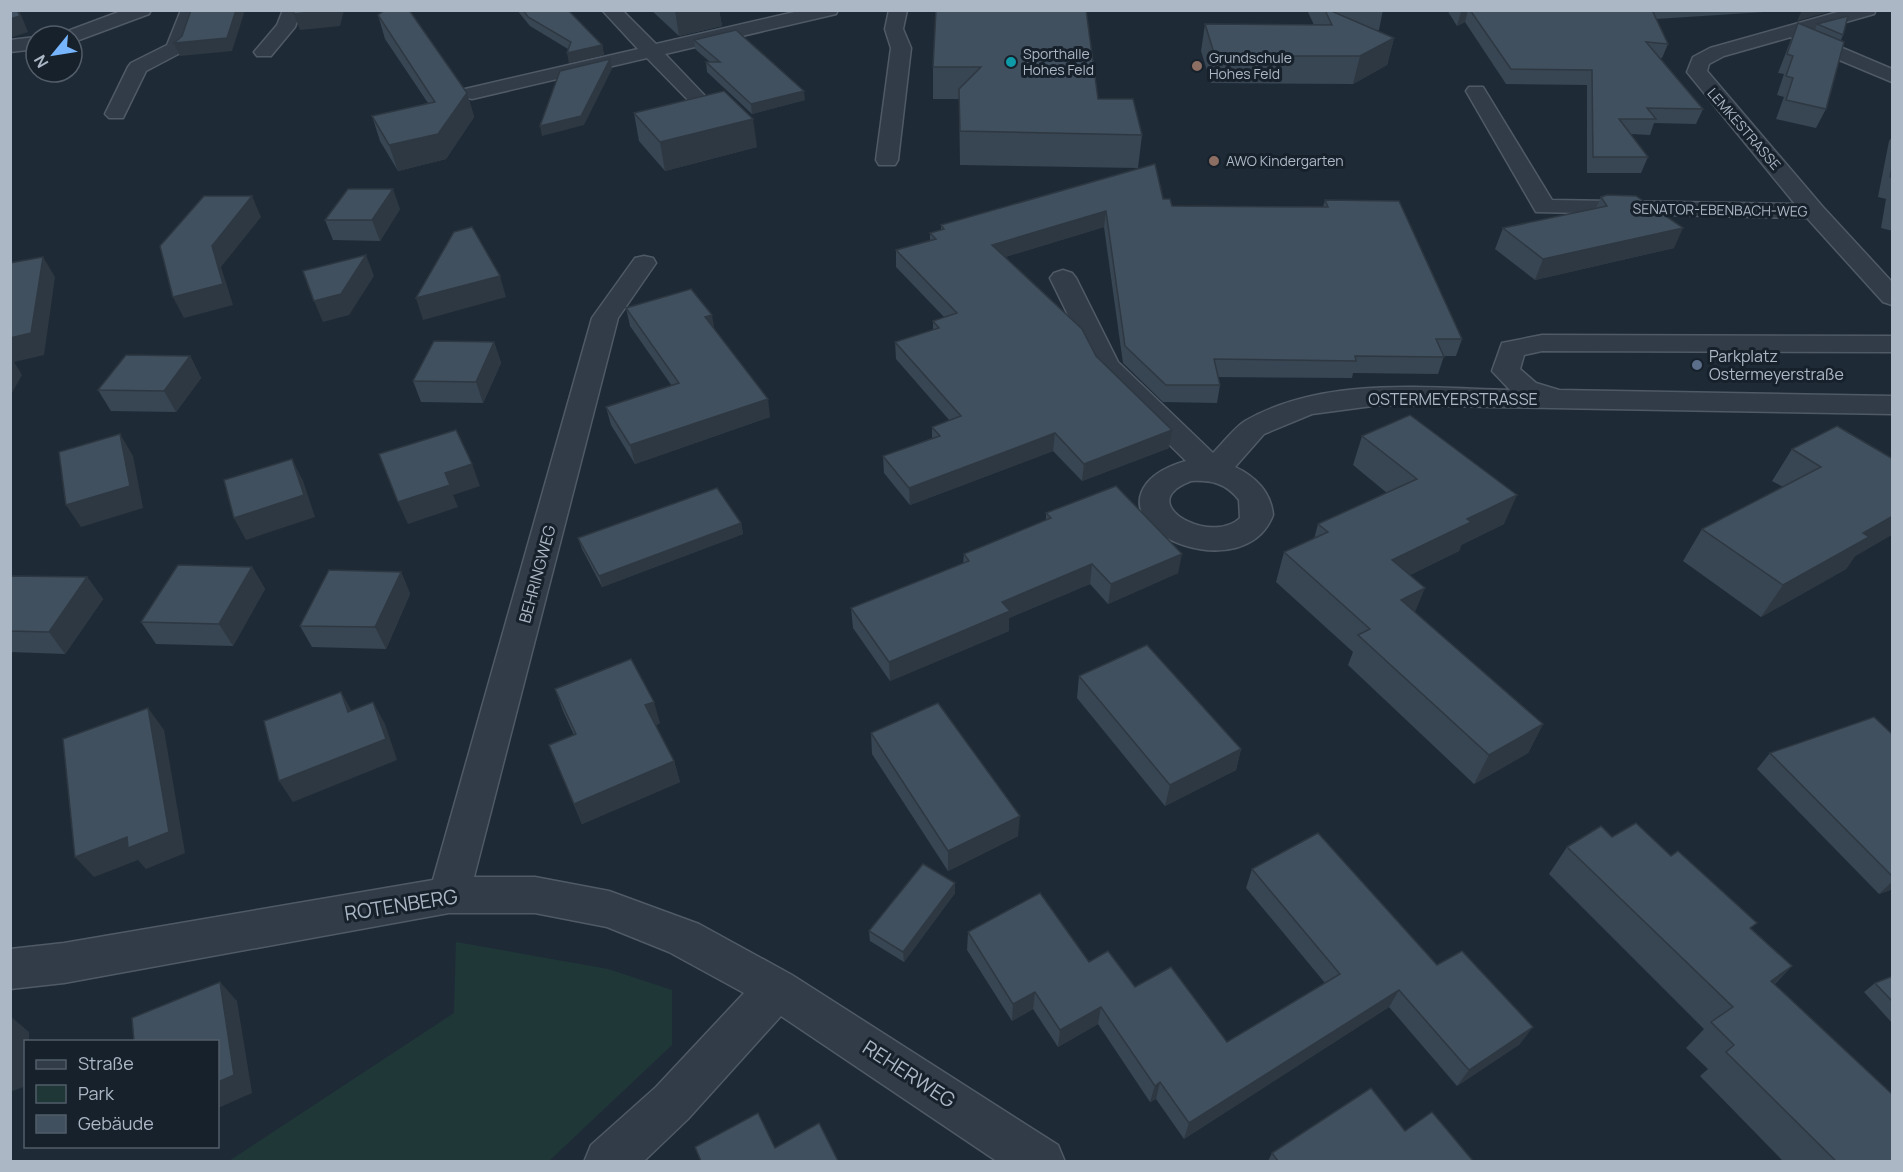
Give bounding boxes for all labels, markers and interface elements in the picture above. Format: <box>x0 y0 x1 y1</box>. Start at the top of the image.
north arrow <box>24 24 84 84</box>
place label: Sporthalle Hohes Feld <box>1023 44 1094 79</box>
place label: Grundschule Hohes Feld <box>1209 48 1292 83</box>
text: N <box>29 51 53 72</box>
marker: Sporthalle Hohes Feld <box>1004 55 1018 69</box>
marker: Grundschule Hohes Feld <box>1190 59 1204 73</box>
street label: LEMKESTRASSE <box>1704 84 1785 174</box>
place label: AWO Kindergarten <box>1226 151 1343 170</box>
marker: AWO Kindergarten <box>1207 154 1221 168</box>
street label: SENATOR-EBENBACH-WEG <box>1632 198 1808 221</box>
place label: Parkplatz Ostermeyerstraße <box>1709 345 1844 385</box>
marker: Parkplatz Ostermeyerstraße <box>1690 358 1704 372</box>
street label: OSTERMEYERSTRASSE <box>1368 388 1538 410</box>
street label: BEHRINGWEG <box>513 523 561 625</box>
street label: ROTENBERG <box>342 882 459 927</box>
street label: REHERWEG <box>858 1034 961 1114</box>
legend <box>24 1040 219 1148</box>
text: Straße <box>78 1051 134 1075</box>
text: Park <box>78 1081 115 1105</box>
text: Gebäude <box>78 1111 154 1135</box>

